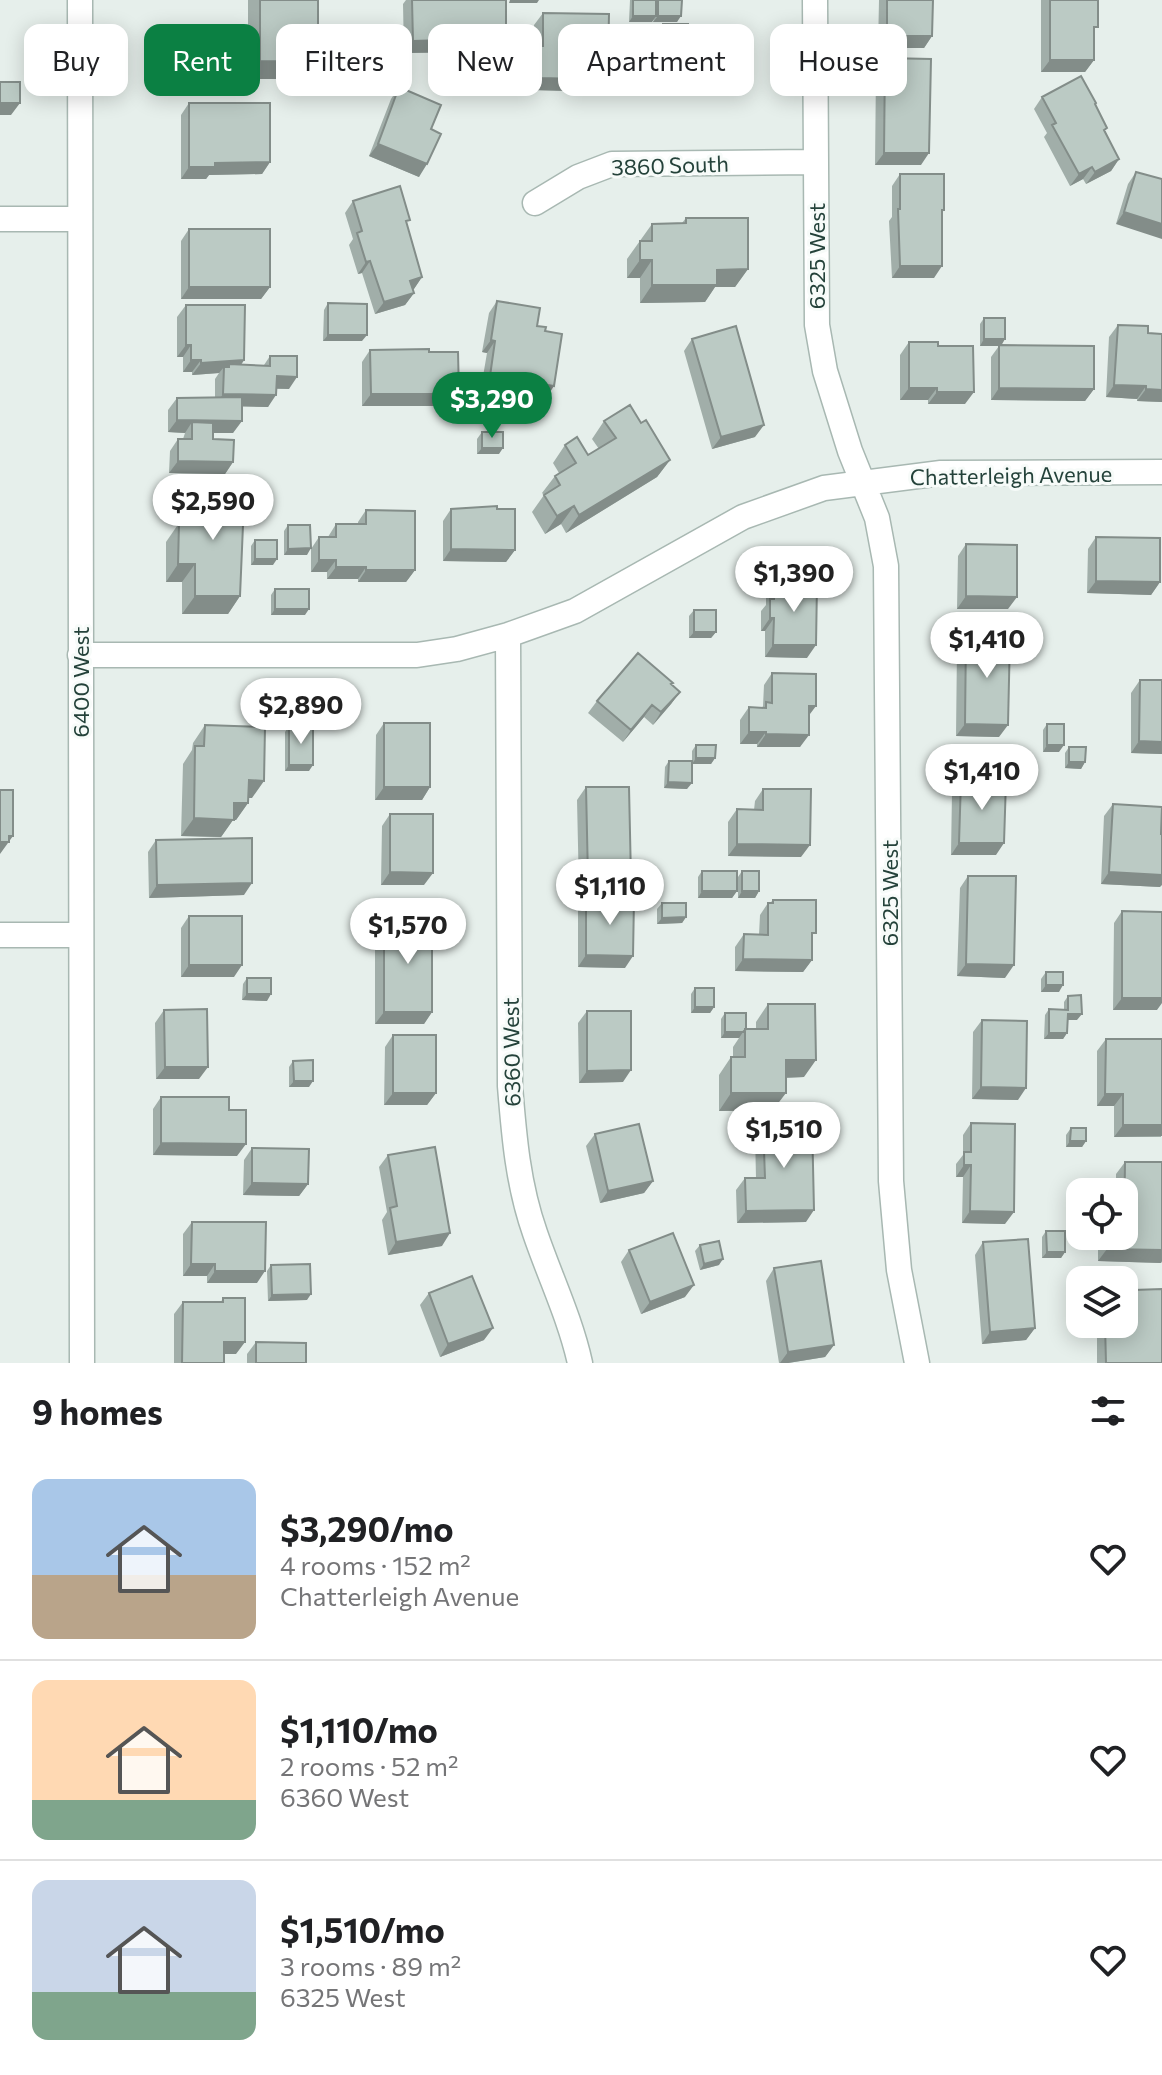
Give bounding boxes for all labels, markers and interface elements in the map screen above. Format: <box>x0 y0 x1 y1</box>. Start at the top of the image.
chip: Buy <box>24 24 128 96</box>
chip: Rent <box>144 24 260 96</box>
chip: Filters <box>276 24 412 96</box>
chip: New <box>428 24 542 96</box>
chip: Apartment <box>558 24 754 96</box>
chip: House <box>770 24 907 96</box>
street label: 3860 South <box>611 149 729 181</box>
street label: 6325 West <box>803 203 830 309</box>
pin: $3,290 <box>427 372 557 440</box>
text: $3,290 <box>450 382 534 413</box>
street label: Chatterleigh Avenue <box>910 460 1112 490</box>
pin: $2,590 <box>148 474 278 542</box>
text: $2,590 <box>171 484 255 515</box>
pin: $1,390 <box>729 546 859 614</box>
text: $1,390 <box>753 556 835 587</box>
pin: $1,410 <box>922 612 1052 680</box>
text: $1,410 <box>948 622 1026 653</box>
street label: 6400 West <box>67 627 94 737</box>
pin: $2,890 <box>236 678 366 746</box>
text: $2,890 <box>258 688 344 719</box>
pin: $1,410 <box>917 744 1047 812</box>
text: $1,410 <box>943 754 1021 785</box>
street label: 6325 West <box>876 840 903 946</box>
pin: $1,110 <box>545 859 675 927</box>
text: $1,110 <box>574 869 646 900</box>
pin: $1,570 <box>343 898 473 966</box>
text: $1,570 <box>368 908 448 939</box>
street label: 6360 West <box>497 997 525 1107</box>
pin: $1,510 <box>719 1102 849 1170</box>
text: $1,510 <box>745 1112 823 1143</box>
map controls <box>1066 1178 1138 1338</box>
button: locate <box>1066 1178 1138 1250</box>
button: layers <box>1066 1266 1138 1338</box>
icon: filters <box>1086 1389 1130 1433</box>
text: 9 homes <box>32 1390 163 1432</box>
text: $3,290/mo <box>280 1507 454 1549</box>
icon: home <box>96 1511 192 1607</box>
icon: heart <box>1086 1537 1130 1581</box>
text: 4 rooms · 152 m² <box>280 1549 471 1580</box>
text: Chatterleigh Avenue <box>280 1580 519 1611</box>
text: $1,110/mo <box>280 1708 438 1750</box>
icon: home <box>96 1712 192 1808</box>
icon: heart <box>1086 1738 1130 1782</box>
text: 2 rooms · 52 m² <box>280 1750 458 1781</box>
text: 6360 West <box>280 1781 409 1812</box>
text: $1,510/mo <box>280 1908 445 1950</box>
icon: home <box>96 1912 192 2008</box>
icon: heart <box>1086 1938 1130 1982</box>
text: 3 rooms · 89 m² <box>280 1950 461 1981</box>
text: 6325 West <box>280 1981 406 2012</box>

